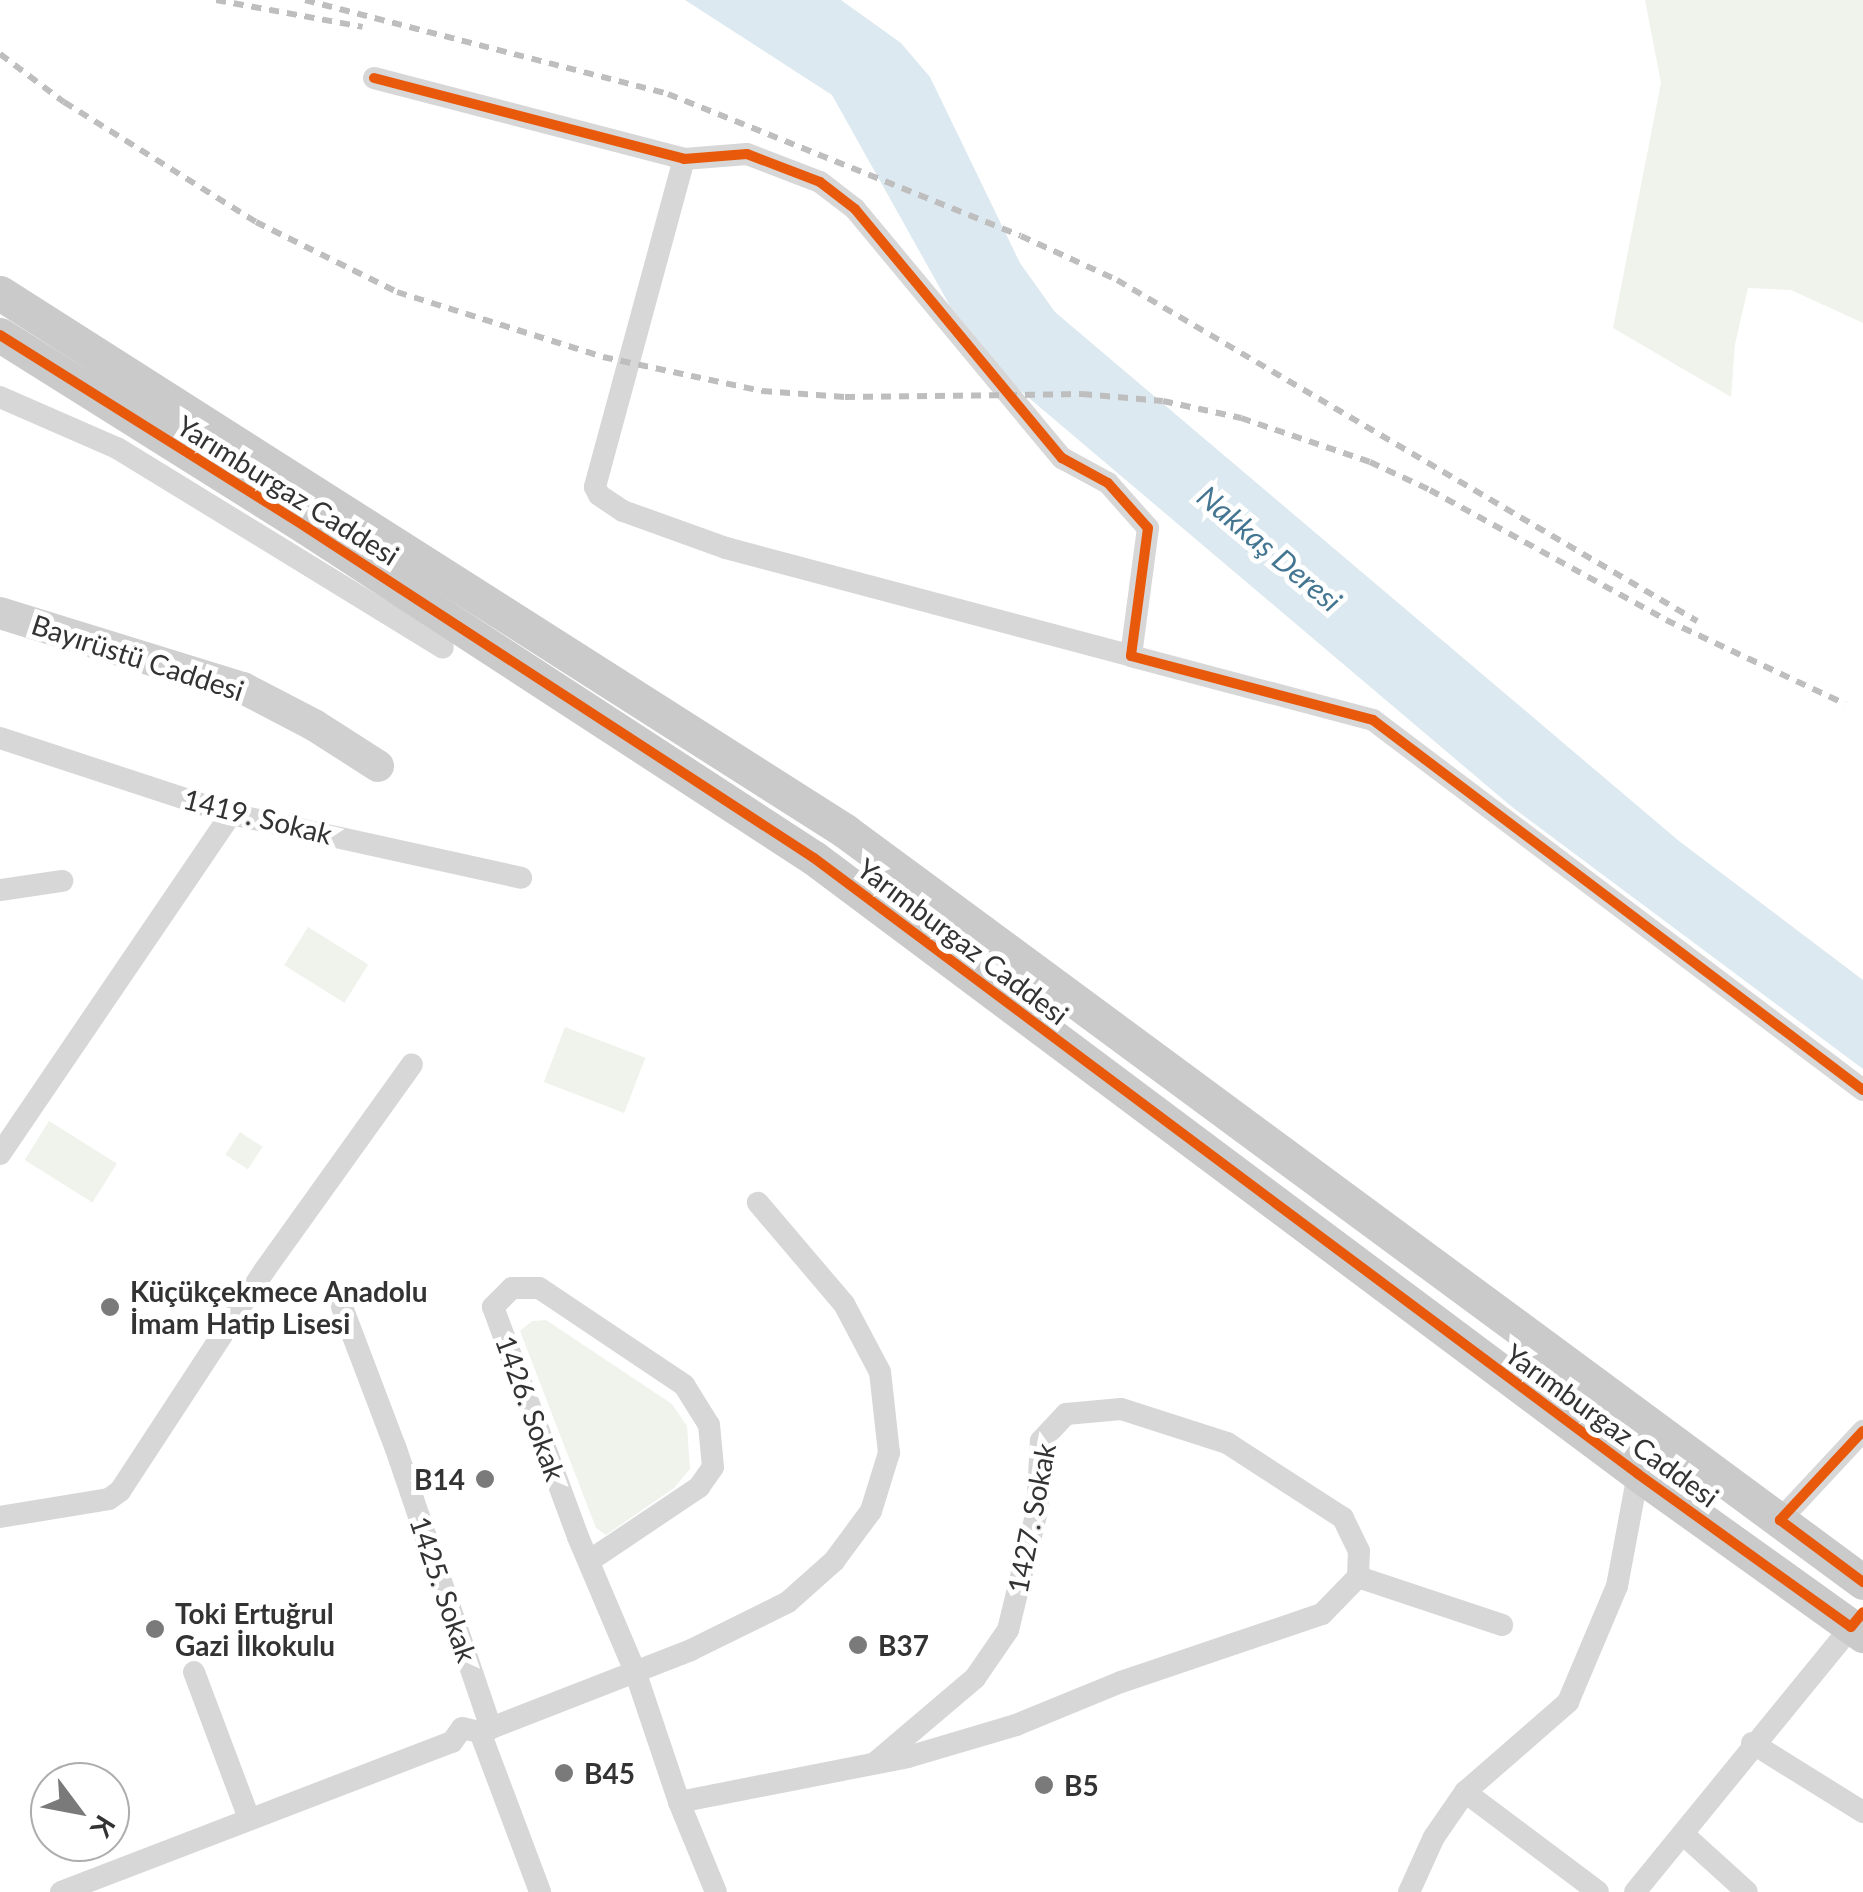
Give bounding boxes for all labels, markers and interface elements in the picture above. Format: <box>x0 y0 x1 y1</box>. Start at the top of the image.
street label: Yarımburgaz Caddesi <box>171 408 405 572</box>
water label: Nakkaş Deresi <box>1191 477 1349 619</box>
street label: Bayırüstü Caddesi <box>28 607 248 707</box>
street label: 1419. Sokak <box>180 781 336 851</box>
street label: Yarımburgaz Caddesi <box>851 851 1075 1031</box>
place label: Küçükçekmece Anadolu İmam Hatip Lisesi <box>130 1274 429 1340</box>
marker: Küçükçekmece Anadolu İmam Hatip Lisesi <box>99 1296 121 1318</box>
street label: 1426. Sokak <box>489 1331 573 1485</box>
street label: Yarımburgaz Caddesi <box>1499 1336 1725 1514</box>
street label: 1427. Sokak <box>1000 1440 1062 1596</box>
place label: B14 <box>414 1462 465 1496</box>
marker: B14 <box>474 1468 496 1490</box>
street label: 1425. Sokak <box>403 1512 485 1666</box>
place label: Toki Ertuğrul Gazi İlkokulu <box>175 1596 335 1662</box>
marker: Toki Ertuğrul Gazi İlkokulu <box>144 1618 166 1640</box>
place label: B37 <box>878 1628 929 1662</box>
marker: B37 <box>847 1634 869 1656</box>
place label: B45 <box>584 1756 635 1790</box>
north arrow <box>30 1762 130 1862</box>
marker: B45 <box>553 1762 575 1784</box>
place label: B5 <box>1064 1768 1099 1802</box>
marker: B5 <box>1033 1774 1055 1796</box>
text: K <box>84 1810 123 1844</box>

